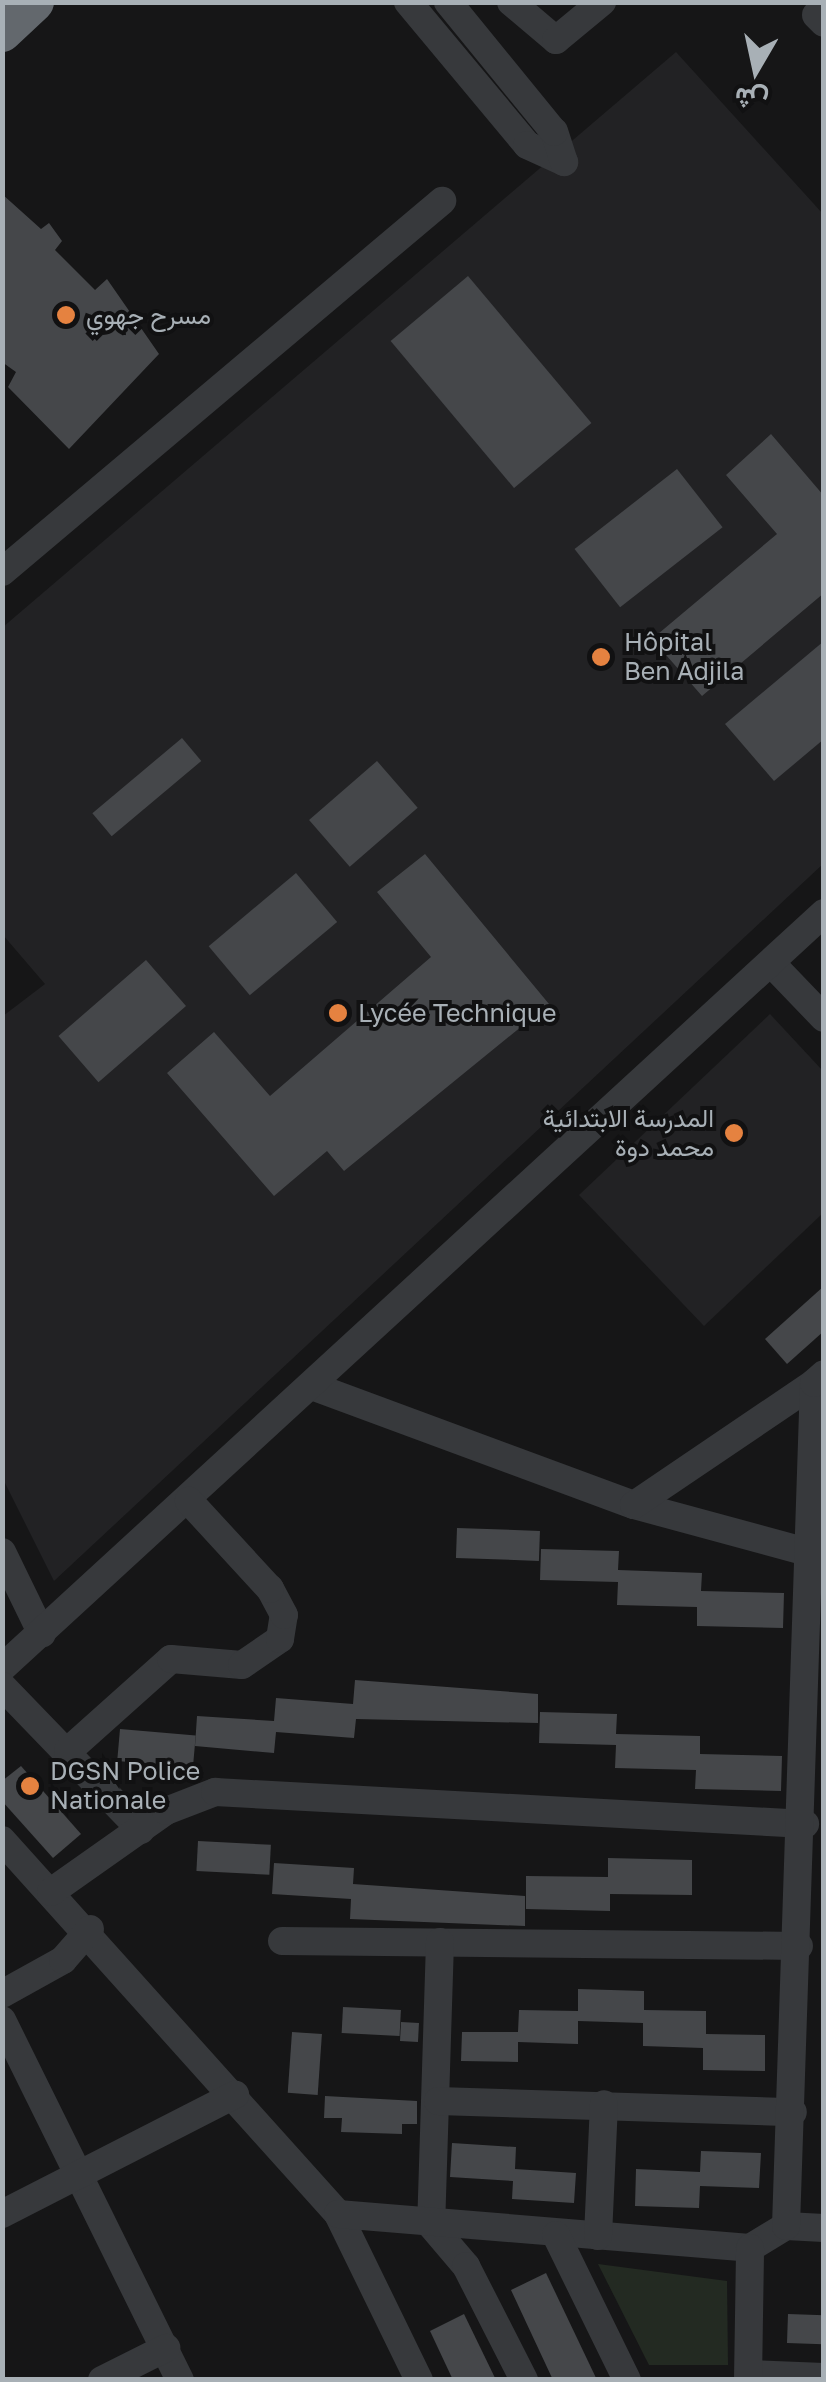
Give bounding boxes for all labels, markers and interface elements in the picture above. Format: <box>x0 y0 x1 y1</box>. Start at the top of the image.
north arrow <box>706 20 806 120</box>
text: ش <box>732 81 770 119</box>
place label: مسرح جهوي <box>86 300 211 330</box>
marker: مسرح جهوي <box>55 304 77 326</box>
place label: Hôpital Ben Adjila <box>624 628 744 687</box>
marker: Hôpital Ben Adjila <box>588 644 614 670</box>
place label: Lycée Technique <box>358 998 556 1028</box>
marker: Lycée Technique <box>327 1002 349 1024</box>
place label: المدرسة الابتدائية محمد دوة <box>543 1104 714 1163</box>
marker: المدرسة الابتدائية محمد دوة <box>723 1122 745 1144</box>
place label: DGSN Police Nationale <box>50 1757 200 1816</box>
marker: DGSN Police Nationale <box>19 1775 41 1797</box>

